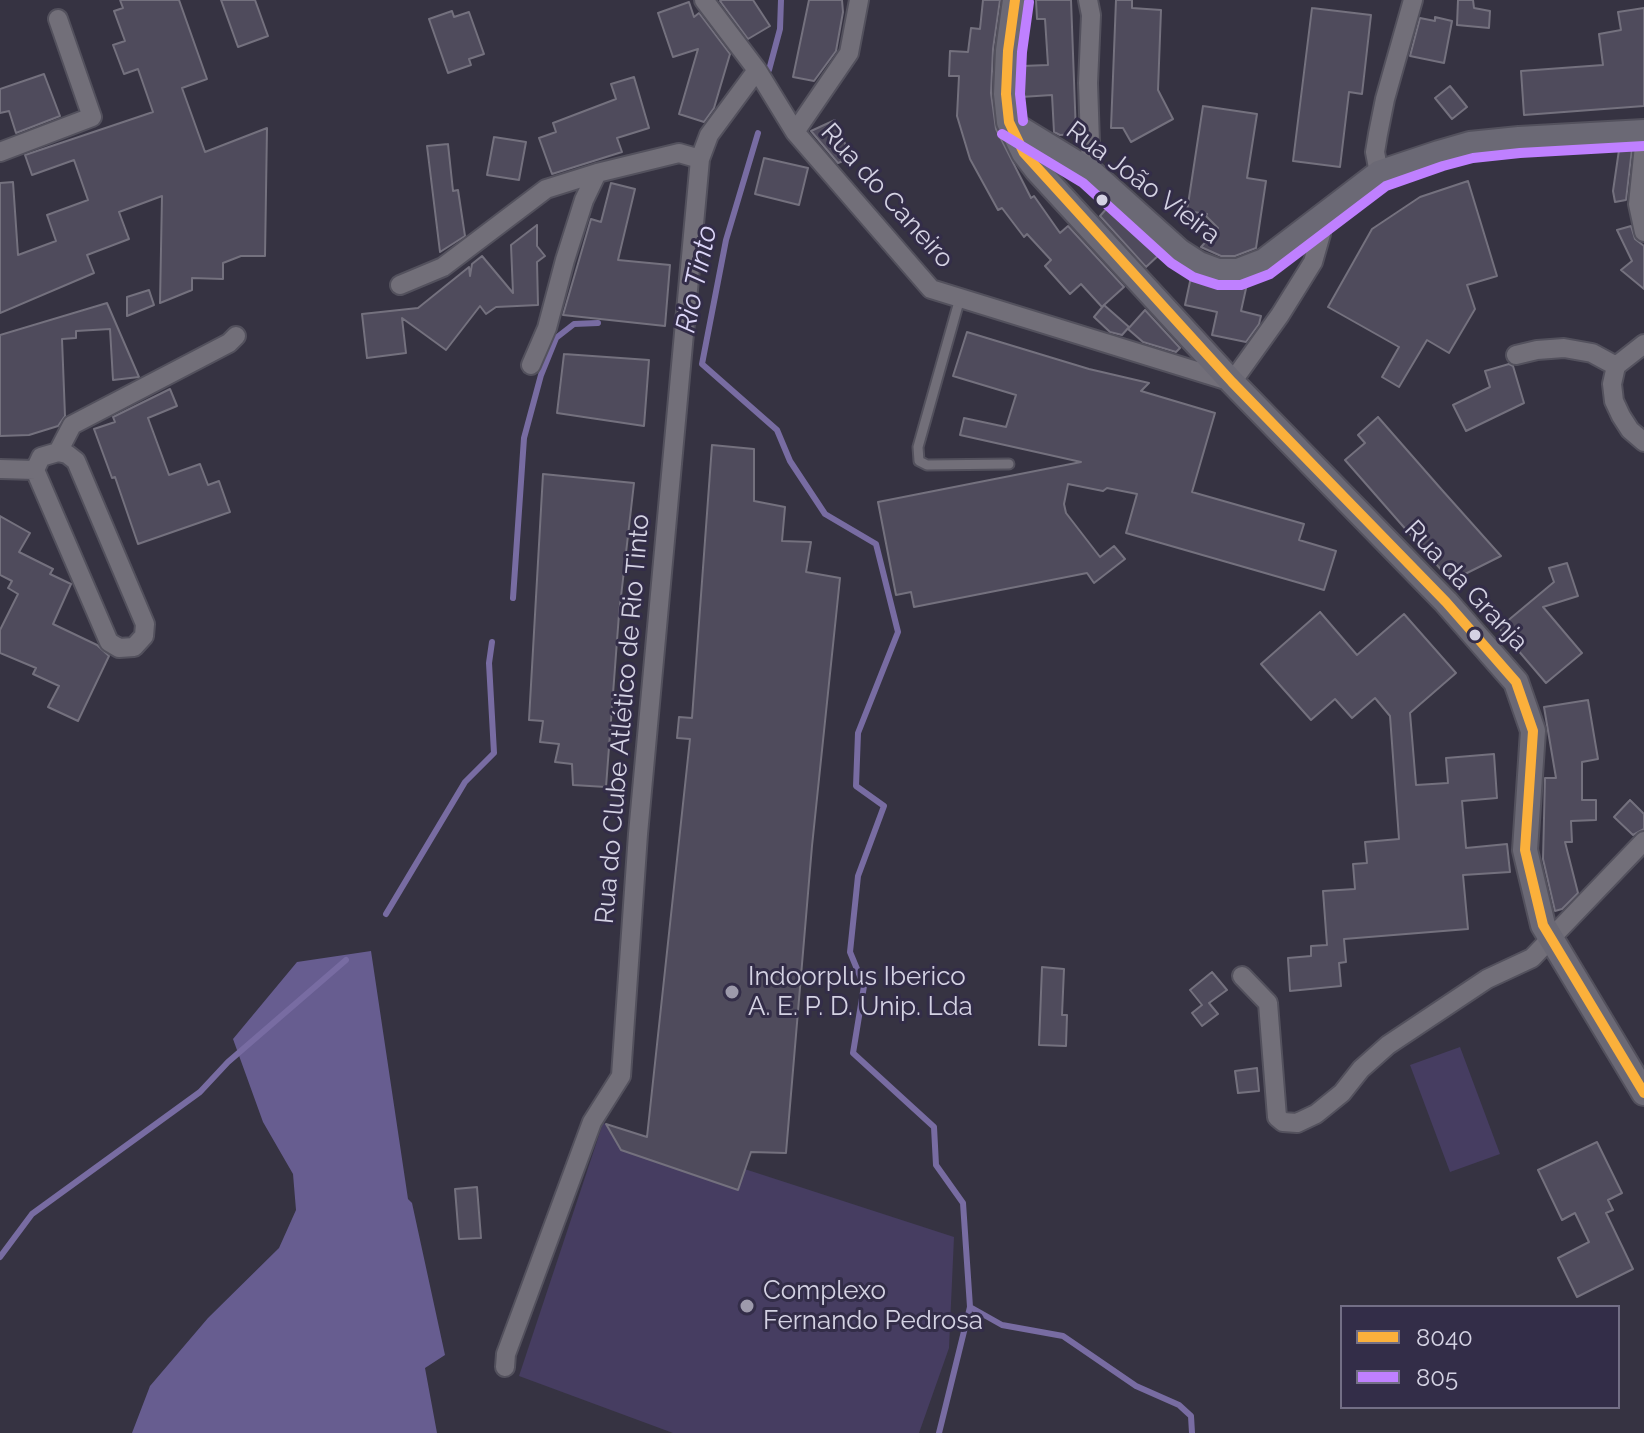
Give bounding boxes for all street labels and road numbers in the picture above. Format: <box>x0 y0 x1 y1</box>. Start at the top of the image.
street label: Rua João Vieira <box>1060 115 1226 251</box>
street label: Rua do Caneiro <box>814 117 960 275</box>
street label: Rua do Clube Atlético de Rio Tinto <box>590 513 656 925</box>
street label: Rua da Granja <box>1398 514 1534 658</box>

